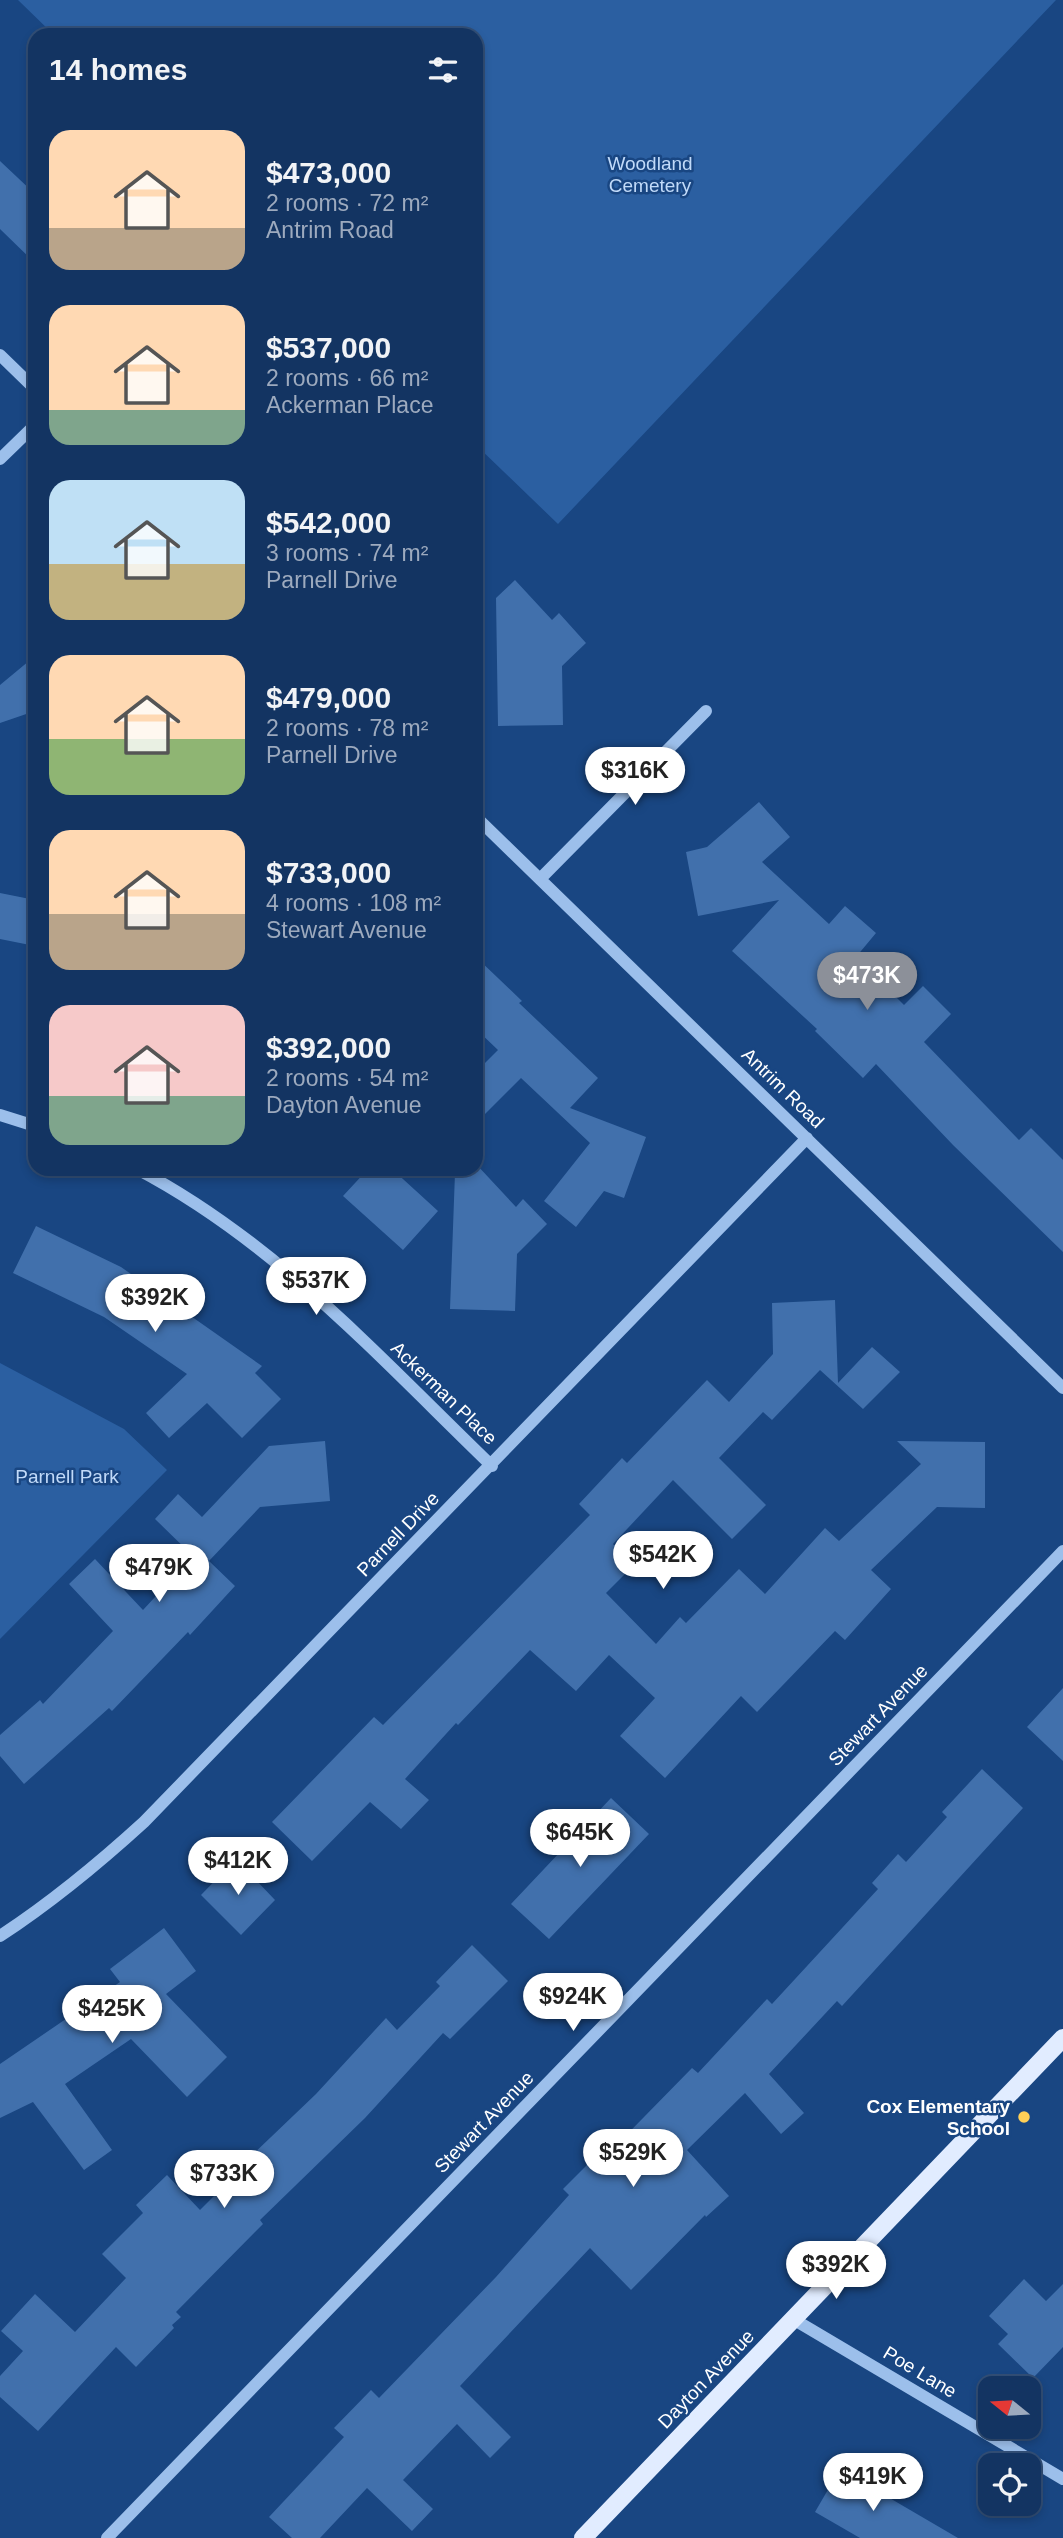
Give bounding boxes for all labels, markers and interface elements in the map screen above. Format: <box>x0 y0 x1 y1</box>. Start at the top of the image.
icon: filters <box>424 51 462 89</box>
text: 14 homes <box>49 53 187 86</box>
park label: Woodland Cemetery <box>607 153 693 196</box>
text: $473,000 <box>266 156 391 189</box>
icon: home <box>105 158 189 242</box>
text: 2 rooms · 72 m² <box>266 190 428 216</box>
text: Antrim Road <box>266 217 394 243</box>
text: $537,000 <box>266 331 391 364</box>
icon: home <box>105 333 189 417</box>
text: 2 rooms · 66 m² <box>266 365 428 391</box>
text: Ackerman Place <box>266 392 433 418</box>
text: $542,000 <box>266 506 391 539</box>
icon: home <box>105 508 189 592</box>
text: 3 rooms · 74 m² <box>266 540 428 566</box>
text: Parnell Drive <box>266 567 398 593</box>
text: $479,000 <box>266 681 391 714</box>
icon: home <box>105 683 189 767</box>
text: 2 rooms · 78 m² <box>266 715 428 741</box>
text: Parnell Drive <box>266 742 398 768</box>
pin: $316K <box>586 748 684 807</box>
text: $316K <box>601 757 669 783</box>
text: $733,000 <box>266 856 391 889</box>
icon: home <box>105 858 189 942</box>
text: 4 rooms · 108 m² <box>266 890 441 916</box>
text: Stewart Avenue <box>266 917 427 943</box>
pin: $473K <box>818 953 916 1012</box>
text: $473K <box>833 962 901 988</box>
text: $392,000 <box>266 1031 391 1064</box>
icon: home <box>105 1033 189 1117</box>
street label: Antrim Road <box>738 1044 828 1132</box>
text: 2 rooms · 54 m² <box>266 1065 428 1091</box>
text: Dayton Avenue <box>266 1092 422 1118</box>
pin: $537K <box>267 1258 365 1317</box>
text: $537K <box>282 1267 350 1293</box>
pin: $392K <box>106 1274 204 1334</box>
text: $392K <box>121 1284 189 1310</box>
street label: Ackerman Place <box>387 1337 501 1449</box>
park label: Parnell Park <box>15 1466 119 1487</box>
street label: Parnell Drive <box>353 1488 443 1580</box>
pin: $542K <box>614 1532 712 1591</box>
text: $542K <box>629 1541 697 1567</box>
pin: $479K <box>110 1544 208 1604</box>
text: $479K <box>125 1554 193 1580</box>
street label: Stewart Avenue <box>824 1660 932 1770</box>
pin: $645K <box>531 1810 629 1869</box>
text: $645K <box>546 1819 614 1845</box>
pin: $412K <box>189 1838 287 1897</box>
text: $412K <box>204 1847 272 1873</box>
pin: $924K <box>524 1974 622 2033</box>
text: $924K <box>539 1983 607 2009</box>
pin: $425K <box>63 1986 161 2045</box>
text: $425K <box>78 1995 146 2021</box>
street label: Stewart Avenue <box>430 2067 538 2177</box>
place label: Cox Elementary School <box>866 2096 1010 2139</box>
marker: Cox Elementary School <box>1016 2109 1032 2125</box>
pin: $529K <box>584 2130 682 2189</box>
text: $529K <box>599 2139 667 2165</box>
pin: $733K <box>175 2150 273 2210</box>
text: $733K <box>190 2160 258 2186</box>
pin: $392K <box>787 2242 885 2301</box>
text: $392K <box>802 2251 870 2277</box>
street label: Dayton Avenue <box>654 2325 758 2433</box>
street label: Poe Lane <box>880 2342 960 2402</box>
north arrow <box>978 2376 1041 2440</box>
map controls <box>978 2376 1041 2516</box>
button: locate <box>978 2453 1041 2516</box>
pin: $419K <box>824 2454 922 2513</box>
text: $419K <box>839 2463 907 2489</box>

